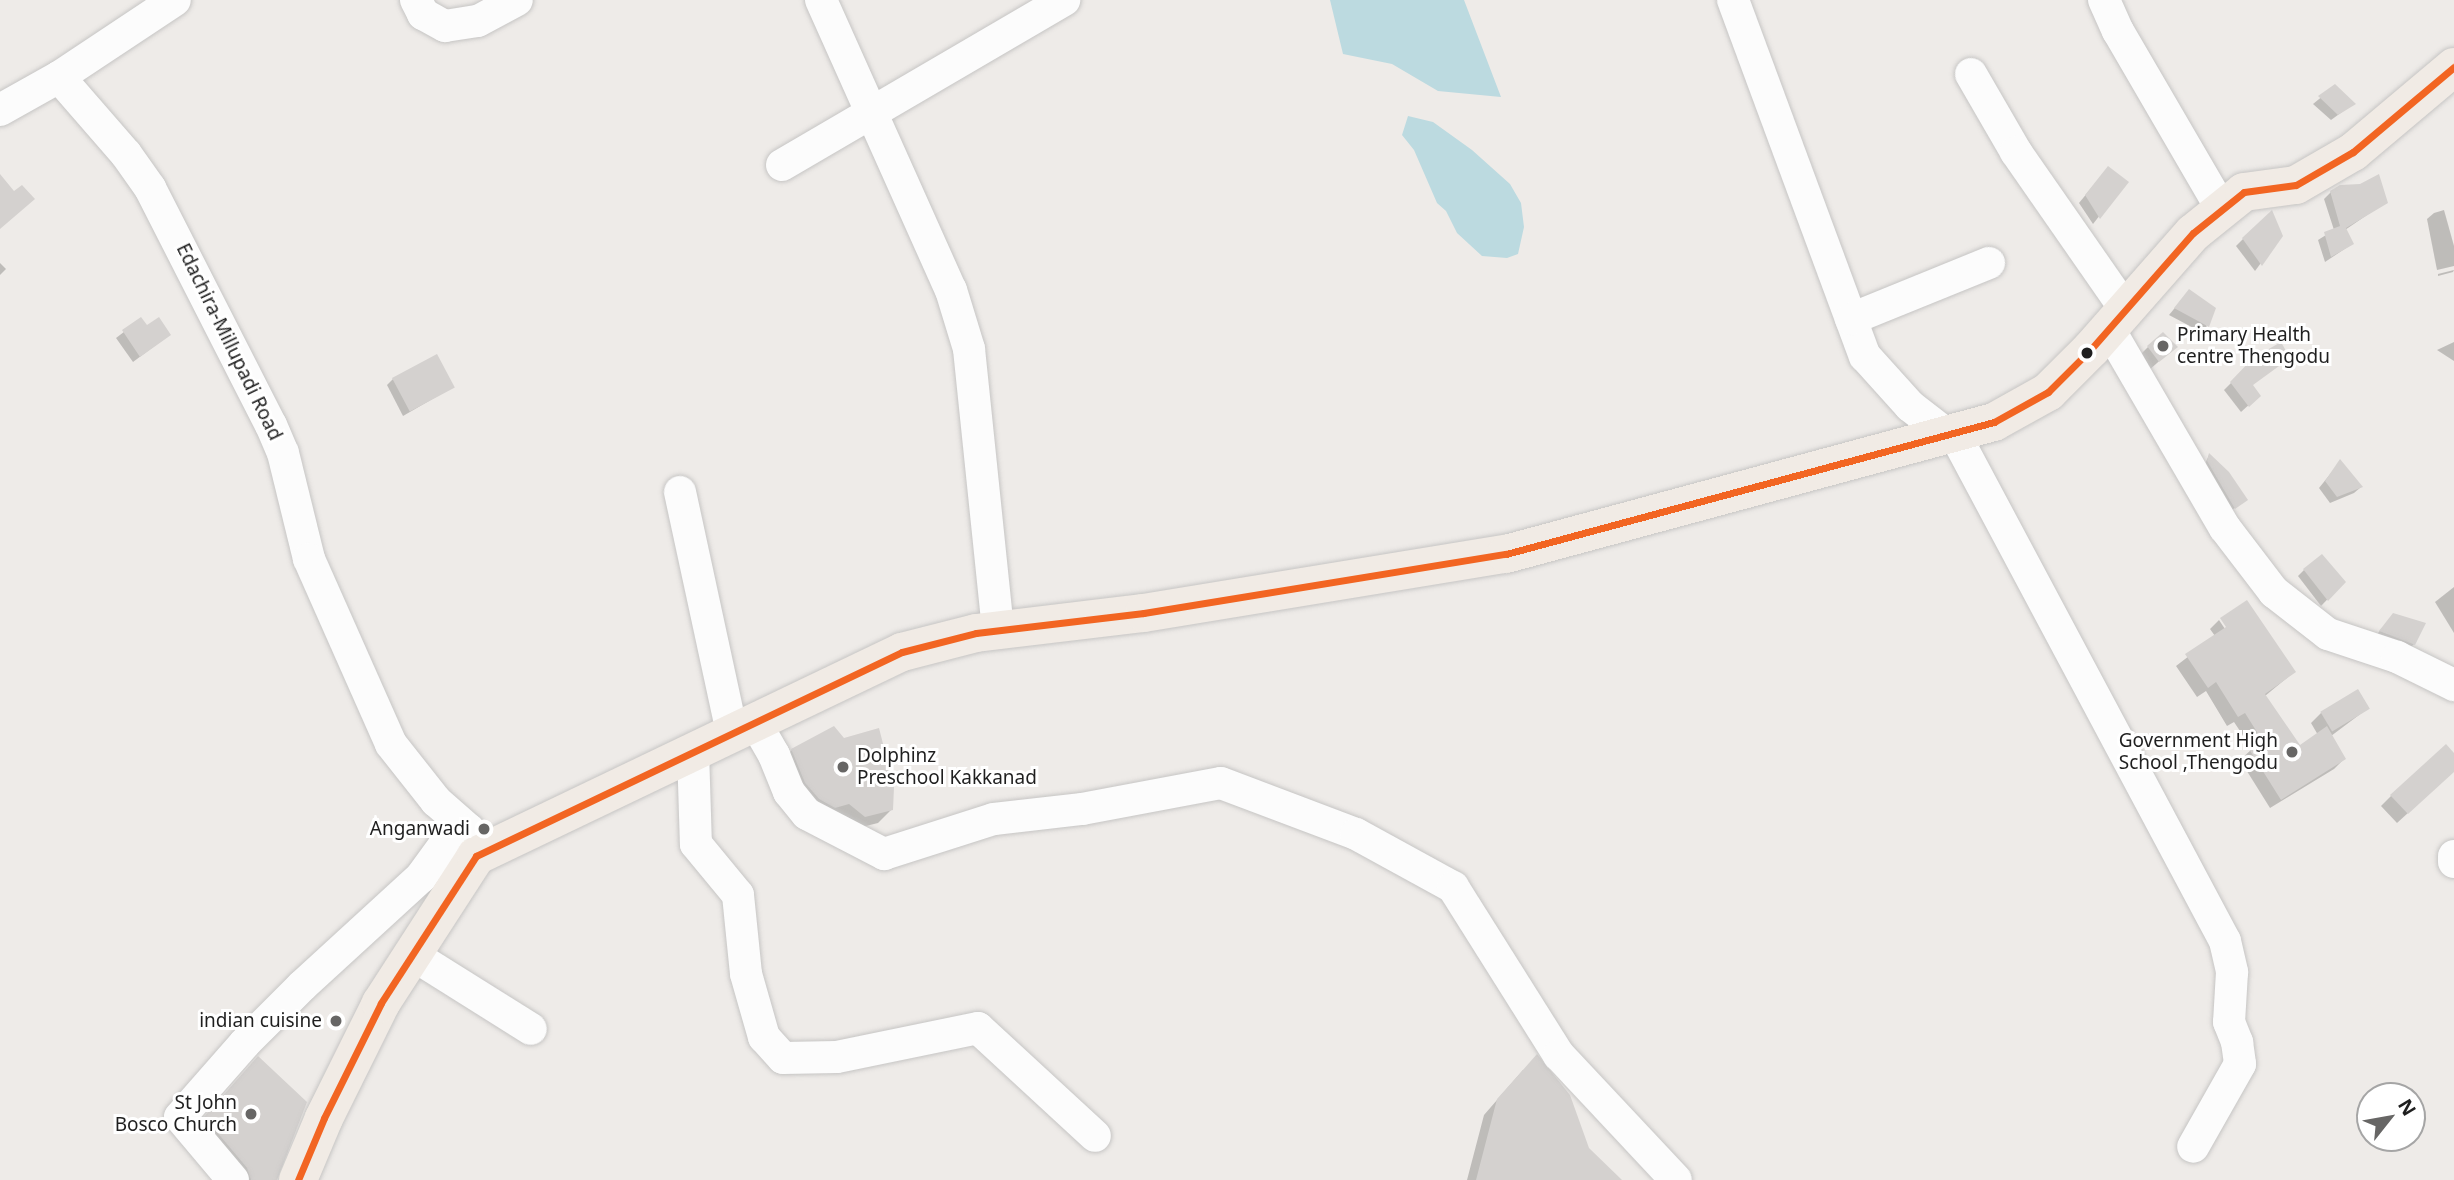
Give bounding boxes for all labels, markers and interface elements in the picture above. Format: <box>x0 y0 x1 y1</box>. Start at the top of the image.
street label: Edachira-Millupadi Road <box>171 240 287 444</box>
place label: Primary Health centre Thengodu <box>2177 324 2330 368</box>
marker: Primary Health centre Thengodu <box>2155 338 2171 354</box>
unlabelled marker <box>2080 346 2094 360</box>
place label: Government High School ,Thengodu <box>2119 730 2278 774</box>
marker: Government High School ,Thengodu <box>2284 744 2300 760</box>
place label: Dolphinz Preschool Kakkanad <box>857 745 1037 789</box>
marker: Dolphinz Preschool Kakkanad <box>835 759 851 775</box>
place label: Anganwadi <box>370 818 470 840</box>
marker: Anganwadi <box>476 821 492 837</box>
place label: indian cuisine <box>199 1010 322 1032</box>
marker: indian cuisine <box>328 1013 344 1029</box>
north arrow <box>2356 1082 2426 1152</box>
place label: St John Bosco Church <box>115 1092 237 1136</box>
text: N <box>2392 1094 2422 1121</box>
marker: St John Bosco Church <box>243 1106 259 1122</box>

